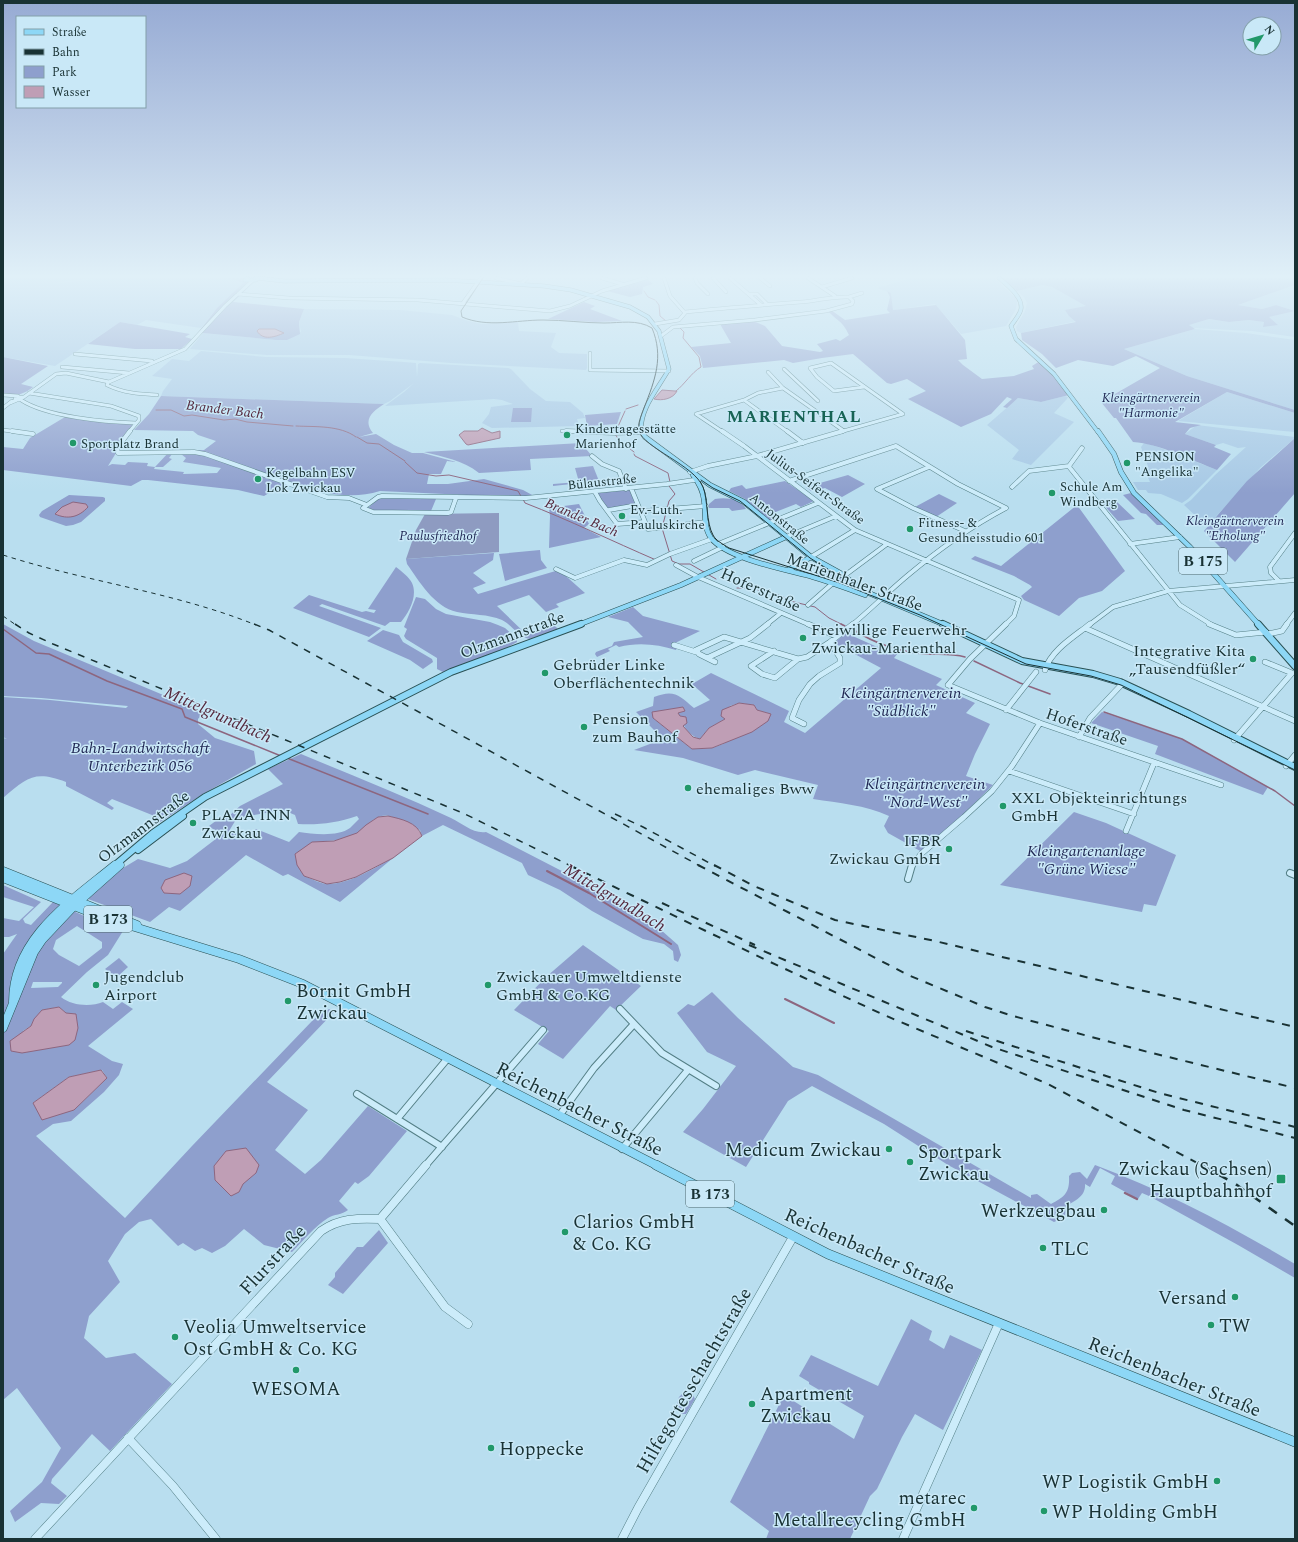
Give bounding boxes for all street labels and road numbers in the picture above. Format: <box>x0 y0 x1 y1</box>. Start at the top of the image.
street label: Julius-Seifert-Straße <box>762 444 869 530</box>
street label: Bülaustraße <box>567 468 638 496</box>
street label: Antonstraße <box>745 488 814 549</box>
street label: Marienthaler Straße <box>783 546 926 618</box>
road number: B 175 <box>1179 548 1227 574</box>
street label: Hoferstraße <box>717 562 805 618</box>
street label: Olzmannstraße <box>457 605 568 665</box>
street label: Hoferstraße <box>1042 702 1131 752</box>
street label: Olzmannstraße <box>93 784 195 869</box>
road number: B 173 <box>84 906 132 932</box>
street label: Reichenbacher Straße <box>491 1055 668 1164</box>
road number: B 173 <box>686 1181 734 1207</box>
street label: Reichenbacher Straße <box>779 1201 960 1302</box>
street label: Flurstraße <box>233 1218 314 1302</box>
street label: Hilfegottesschachtstraße <box>629 1282 760 1479</box>
street label: Reichenbacher Straße <box>1083 1329 1265 1425</box>

